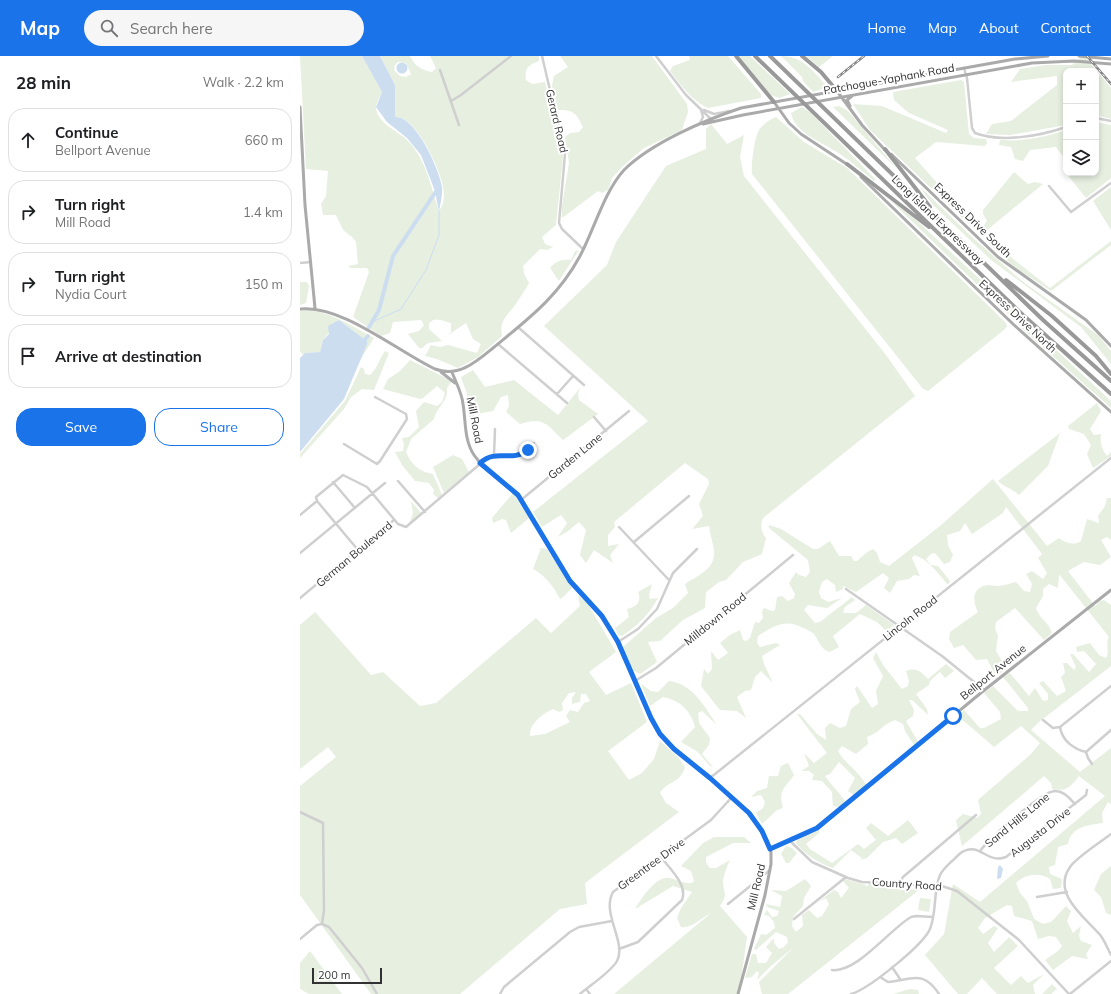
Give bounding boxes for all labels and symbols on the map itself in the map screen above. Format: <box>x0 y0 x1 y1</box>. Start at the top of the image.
street label: Patchogue-Yaphank Road <box>822 61 956 97</box>
street label: Gerard Road <box>543 88 571 154</box>
street label: Long Island Expressway <box>889 172 987 268</box>
street label: Express Drive South <box>931 180 1015 260</box>
street label: Express Drive North <box>976 276 1060 356</box>
street label: Mill Road <box>464 396 486 444</box>
street label: Garden Lane <box>545 430 605 482</box>
route end <box>519 441 537 459</box>
street label: German Boulevard <box>313 518 395 590</box>
street label: Milldown Road <box>681 590 749 648</box>
street label: Lincoln Road <box>880 592 940 644</box>
street label: Bellport Avenue <box>957 641 1029 703</box>
route start <box>944 707 962 725</box>
street label: Sand Hills Lane <box>982 790 1052 850</box>
street label: Augusta Drive <box>1007 804 1073 860</box>
street label: Greentree Drive <box>615 835 687 893</box>
street label: Mill Road <box>744 862 768 912</box>
street label: Country Road <box>872 875 942 893</box>
scale bar <box>312 966 382 985</box>

